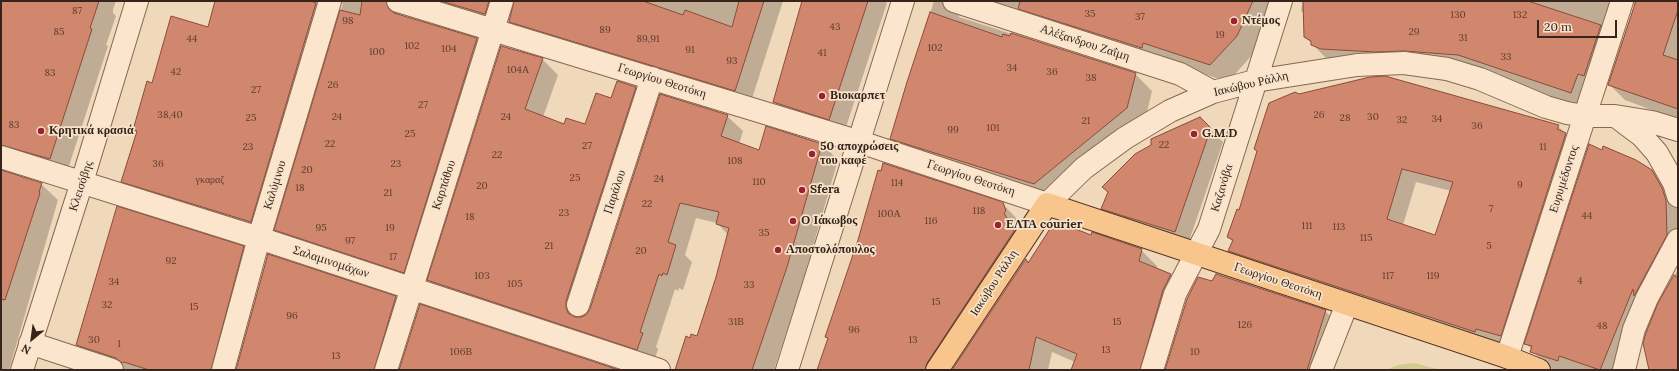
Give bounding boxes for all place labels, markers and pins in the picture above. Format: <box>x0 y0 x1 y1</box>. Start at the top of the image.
place label: Ντέμος <box>1242 14 1280 28</box>
marker: Ντέμος <box>1229 16 1239 26</box>
place label: Βιοκαρπετ <box>830 89 885 103</box>
marker: Βιοκαρπετ <box>817 91 827 101</box>
place label: Κρητικά κρασιά <box>49 124 134 138</box>
marker: Κρητικά κρασιά <box>36 126 46 136</box>
place label: G.M.D <box>1202 127 1237 141</box>
marker: G.M.D <box>1189 129 1199 139</box>
place label: 50 αποχρώσεις του καφέ <box>820 140 898 168</box>
marker: 50 αποχρώσεις του καφέ <box>807 149 817 159</box>
place label: Sfera <box>810 183 840 197</box>
marker: Sfera <box>797 185 807 195</box>
place label: Ο Ιάκωβος <box>801 214 857 228</box>
marker: Ο Ιάκωβος <box>788 216 798 226</box>
place label: ΕΛΤΑ courier <box>1006 218 1082 232</box>
marker: ΕΛΤΑ courier <box>993 220 1003 230</box>
place label: Αποστολόπουλος <box>786 243 875 257</box>
marker: Αποστολόπουλος <box>773 245 783 255</box>

